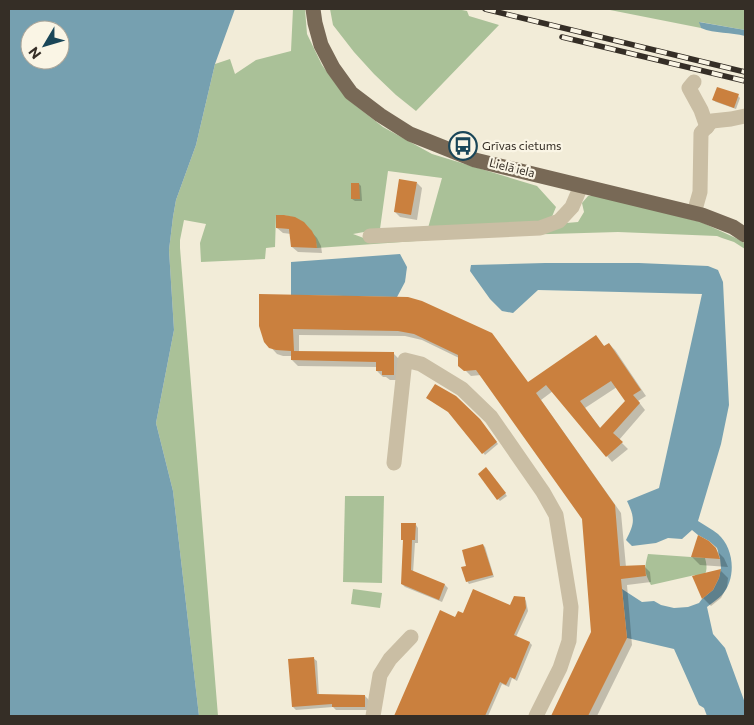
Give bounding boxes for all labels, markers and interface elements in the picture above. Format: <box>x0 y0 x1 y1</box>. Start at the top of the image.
north arrow <box>20 20 70 70</box>
text: N <box>24 44 44 63</box>
bus stop icon: Grīvas cietums <box>448 131 478 161</box>
place label: Grīvas cietums <box>482 138 562 152</box>
street label: Lielā iela <box>488 155 537 179</box>

